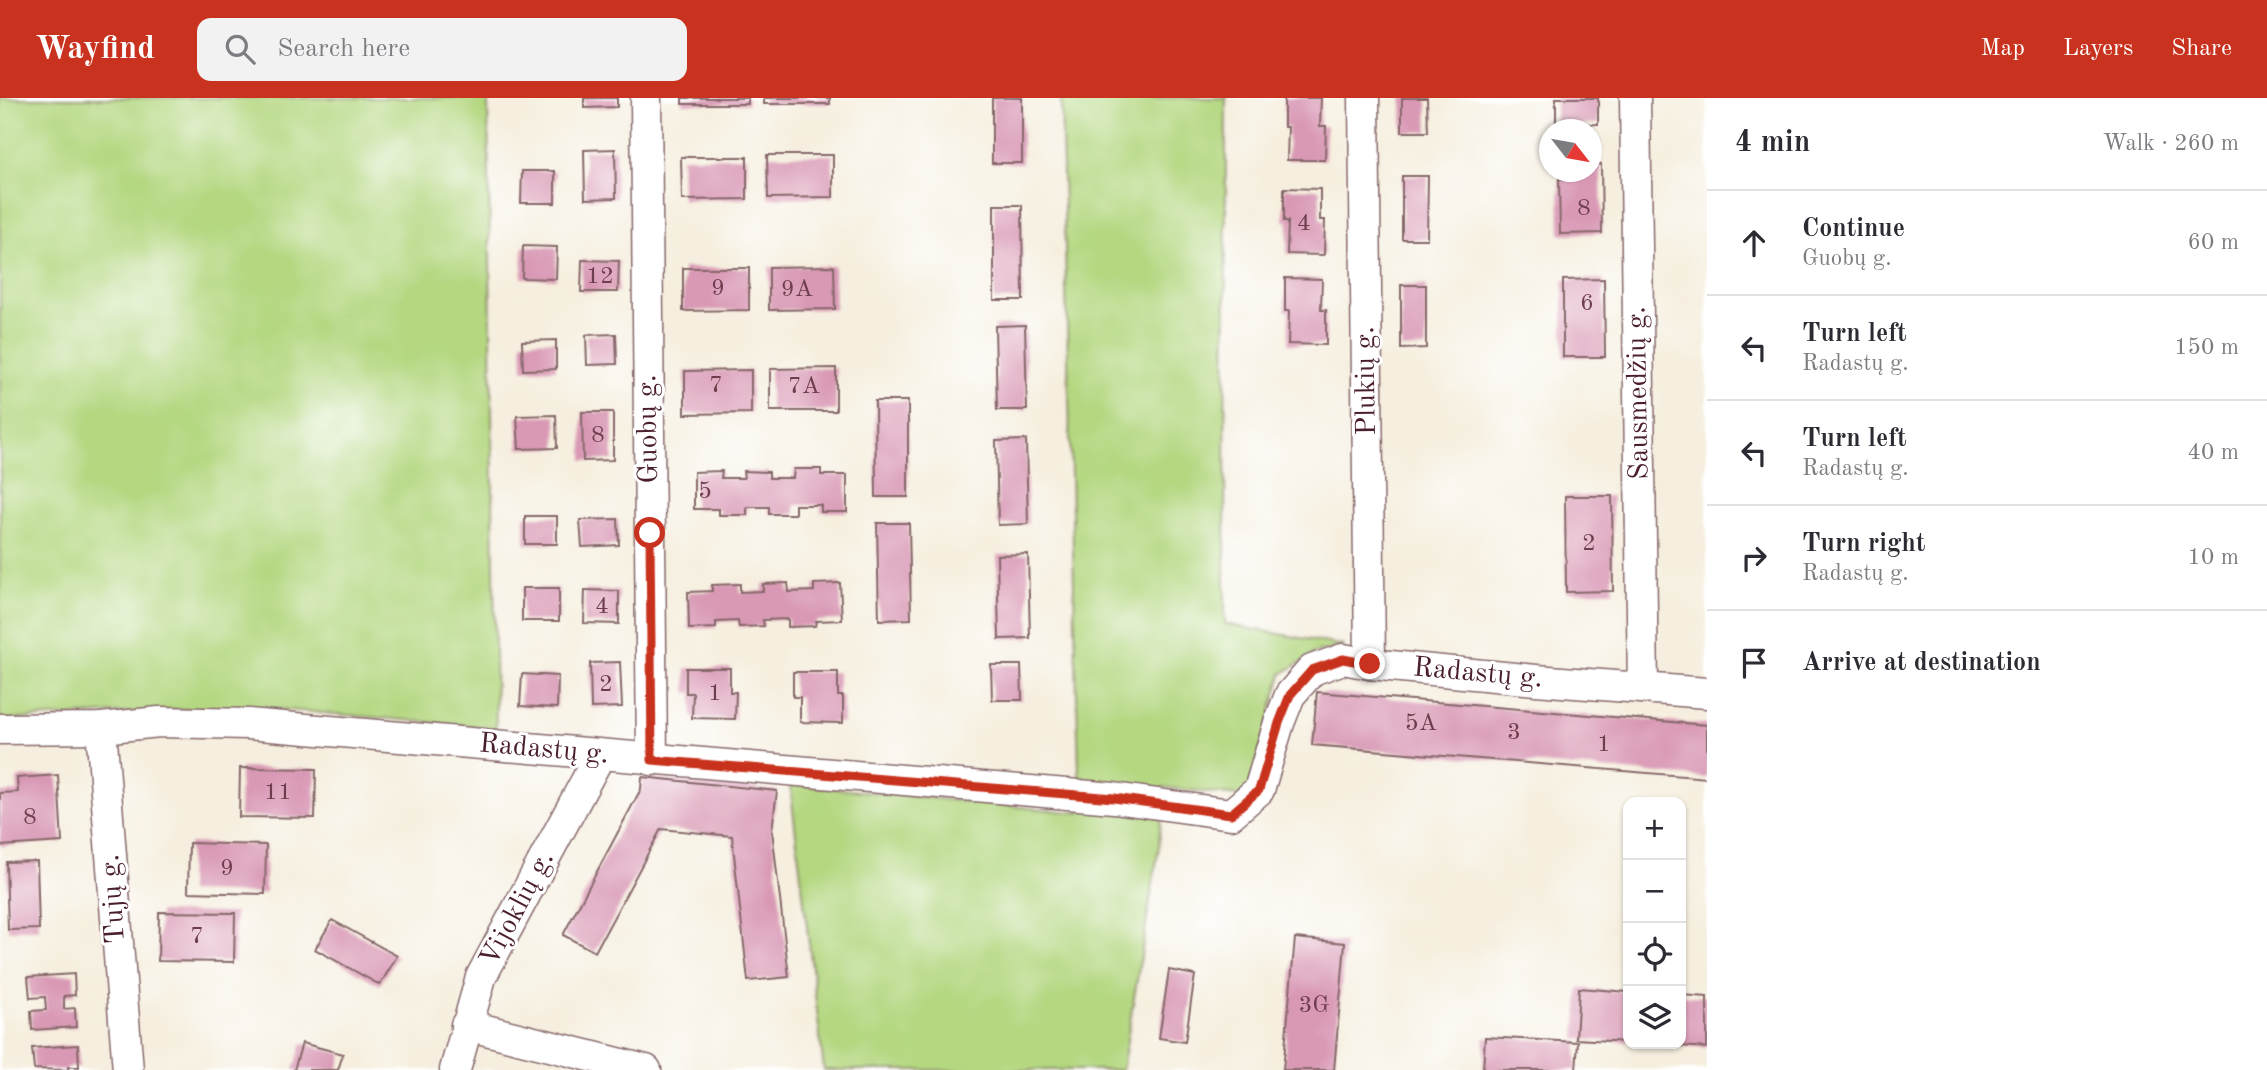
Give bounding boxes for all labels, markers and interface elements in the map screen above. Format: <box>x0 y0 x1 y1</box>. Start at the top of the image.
search box <box>197 18 687 81</box>
icon: search <box>221 30 259 68</box>
text: Wayfind <box>35 33 155 66</box>
text: Search here <box>277 36 410 62</box>
text: Map <box>1981 37 2025 61</box>
text: Layers <box>2063 37 2133 61</box>
text: Share <box>2171 37 2232 61</box>
north arrow <box>1539 119 1602 182</box>
text: 4 min <box>1735 128 1810 158</box>
text: Walk · 260 m <box>2103 132 2239 155</box>
house number: 8 <box>1577 197 1591 221</box>
house number: 4 <box>1297 212 1311 236</box>
text: Continue <box>1802 216 1905 242</box>
icon: ahead <box>1735 224 1773 262</box>
text: 60 m <box>2188 231 2239 254</box>
text: Guobų g. <box>1802 247 1892 270</box>
house number: 12 <box>586 265 614 289</box>
house number: 9 <box>711 277 725 301</box>
house number: 9A <box>781 278 813 302</box>
house number: 6 <box>1580 292 1594 316</box>
street label: Sausmedžių g. <box>1623 306 1655 480</box>
text: Turn left <box>1802 321 1907 347</box>
street label: Plukių g. <box>1352 326 1382 436</box>
icon: left <box>1735 329 1773 367</box>
text: 150 m <box>2174 336 2239 359</box>
text: Radastų g. <box>1802 352 1909 375</box>
street label: Guobų g. <box>634 374 664 484</box>
house number: 7 <box>709 374 723 398</box>
house number: 7A <box>788 375 820 399</box>
house number: 8 <box>591 424 605 448</box>
text: Turn left <box>1802 426 1907 452</box>
icon: left <box>1735 434 1773 472</box>
text: 40 m <box>2188 441 2239 464</box>
text: Radastų g. <box>1802 457 1909 480</box>
house number: 5 <box>698 480 712 504</box>
route start <box>634 517 665 548</box>
text: Turn right <box>1802 531 1925 557</box>
house number: 2 <box>1582 532 1596 556</box>
icon: right <box>1735 539 1773 577</box>
text: 10 m <box>2188 546 2239 569</box>
text: Radastų g. <box>1802 562 1909 585</box>
house number: 4 <box>595 595 609 619</box>
icon: arrive <box>1735 644 1773 682</box>
route end <box>1354 648 1385 679</box>
text: Arrive at destination <box>1802 650 2041 676</box>
street label: Radastų g. <box>1412 654 1544 694</box>
house number: 2 <box>599 673 613 697</box>
house number: 1 <box>708 682 722 706</box>
house number: 5A <box>1405 712 1437 736</box>
house number: 3 <box>1507 721 1521 745</box>
street label: Radastų g. <box>478 730 610 770</box>
house number: 1 <box>1597 733 1611 757</box>
house number: 11 <box>264 781 292 805</box>
map controls <box>1623 797 1686 1049</box>
button: + <box>1623 797 1686 860</box>
house number: 8 <box>23 806 37 830</box>
street label: Vijoklių g. <box>476 847 560 971</box>
street label: Tujų g. <box>97 853 131 945</box>
house number: 9 <box>220 857 234 881</box>
button: − <box>1623 860 1686 923</box>
button: locate <box>1623 923 1686 986</box>
house number: 7 <box>190 925 204 949</box>
button: layers <box>1623 986 1686 1049</box>
house number: 3G <box>1298 994 1330 1018</box>

